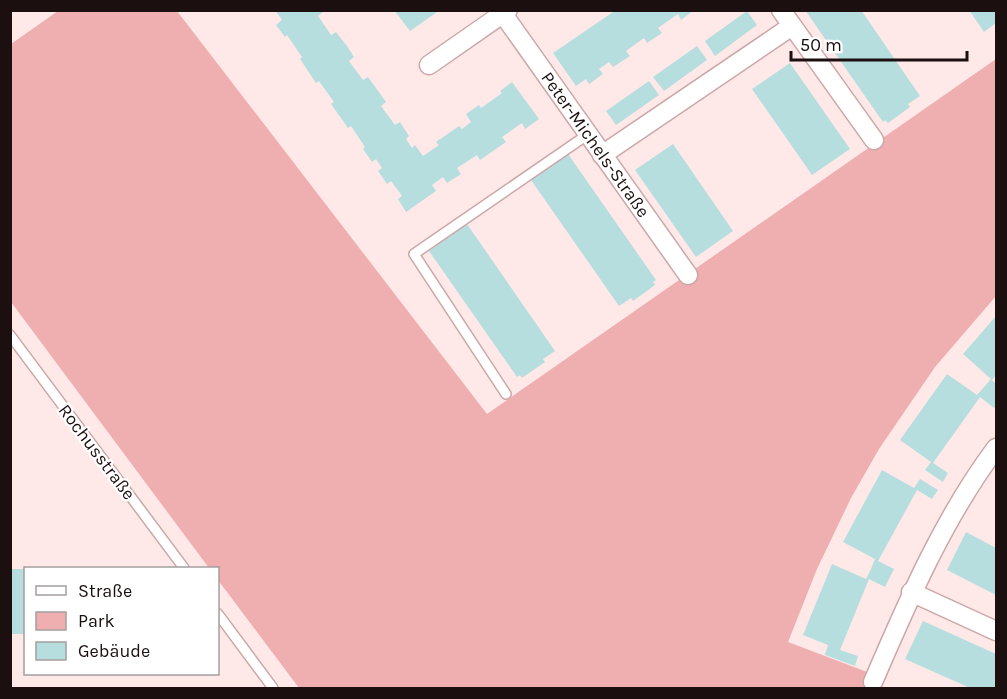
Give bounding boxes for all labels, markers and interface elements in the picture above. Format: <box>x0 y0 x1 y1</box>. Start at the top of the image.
scale bar <box>791 24 966 62</box>
text: 50 m <box>800 34 842 56</box>
street label: Peter-Michels-Straße <box>536 67 655 222</box>
street label: Rochusstraße <box>54 400 140 504</box>
legend <box>24 567 219 675</box>
text: Straße <box>78 580 132 602</box>
text: Park <box>78 610 115 632</box>
text: Gebäude <box>78 640 150 662</box>

